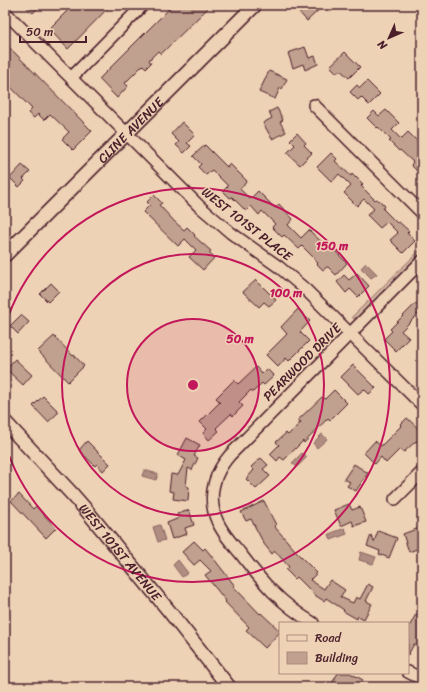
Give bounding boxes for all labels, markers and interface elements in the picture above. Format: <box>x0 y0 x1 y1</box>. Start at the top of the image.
scale bar <box>20 18 86 44</box>
north arrow <box>369 18 409 58</box>
text: 50 m <box>26 21 53 43</box>
text: N <box>373 35 392 55</box>
street label: CLINE AVENUE <box>91 91 169 169</box>
street label: WEST 101ST PLACE <box>196 181 298 268</box>
text: 150 m <box>316 235 349 257</box>
text: 100 m <box>270 282 303 304</box>
street label: PEARWOOD DRIVE <box>257 317 347 407</box>
text: 50 m <box>226 328 254 350</box>
centre of rings <box>186 378 200 392</box>
street label: WEST 101ST AVENUE <box>73 498 168 607</box>
legend <box>279 622 409 674</box>
text: Road <box>315 627 342 649</box>
text: Building <box>315 647 358 669</box>

